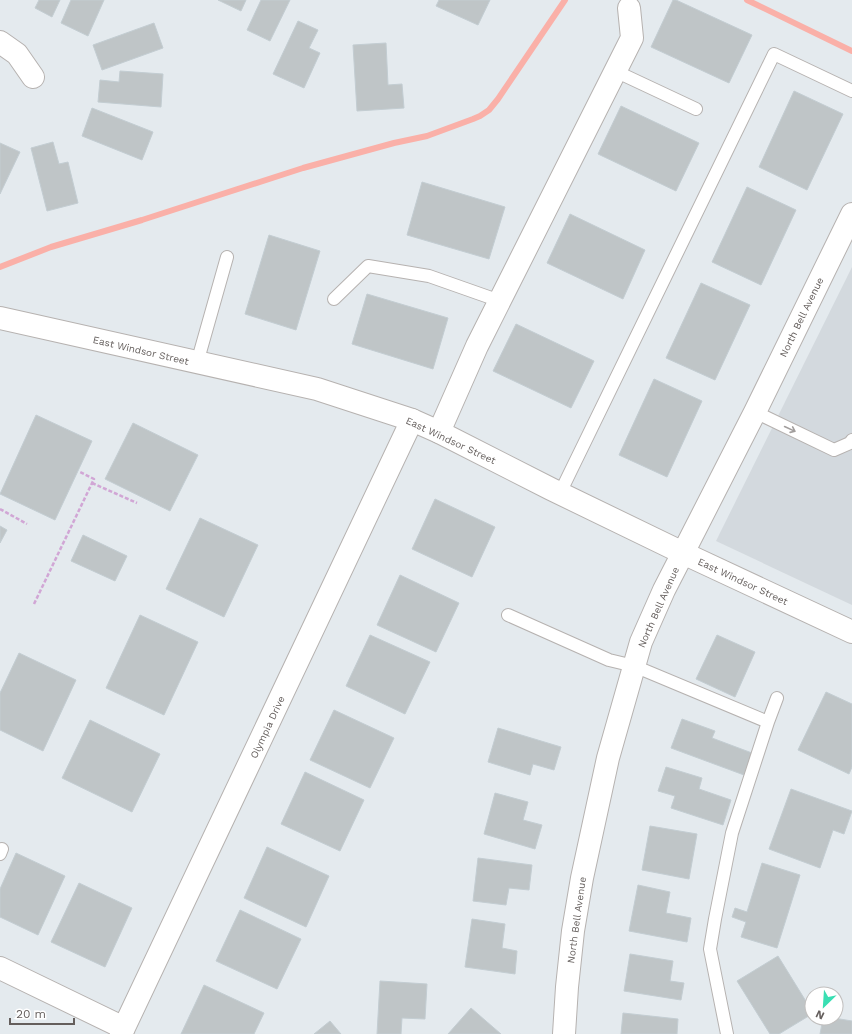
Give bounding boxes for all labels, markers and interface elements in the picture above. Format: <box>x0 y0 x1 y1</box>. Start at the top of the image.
street label: North Bell Avenue <box>777 275 826 359</box>
street label: East Windsor Street <box>92 334 191 367</box>
street label: East Windsor Street <box>404 415 498 466</box>
one-way arrow <box>784 426 796 433</box>
street label: East Windsor Street <box>696 556 790 607</box>
street label: North Bell Avenue <box>636 565 681 649</box>
street label: Olympia Drive <box>248 694 287 760</box>
street label: North Bell Avenue <box>565 876 588 964</box>
north arrow <box>804 986 844 1026</box>
scale bar <box>10 1000 74 1026</box>
text: 20 m <box>16 1007 46 1021</box>
text: N <box>814 1007 826 1022</box>

